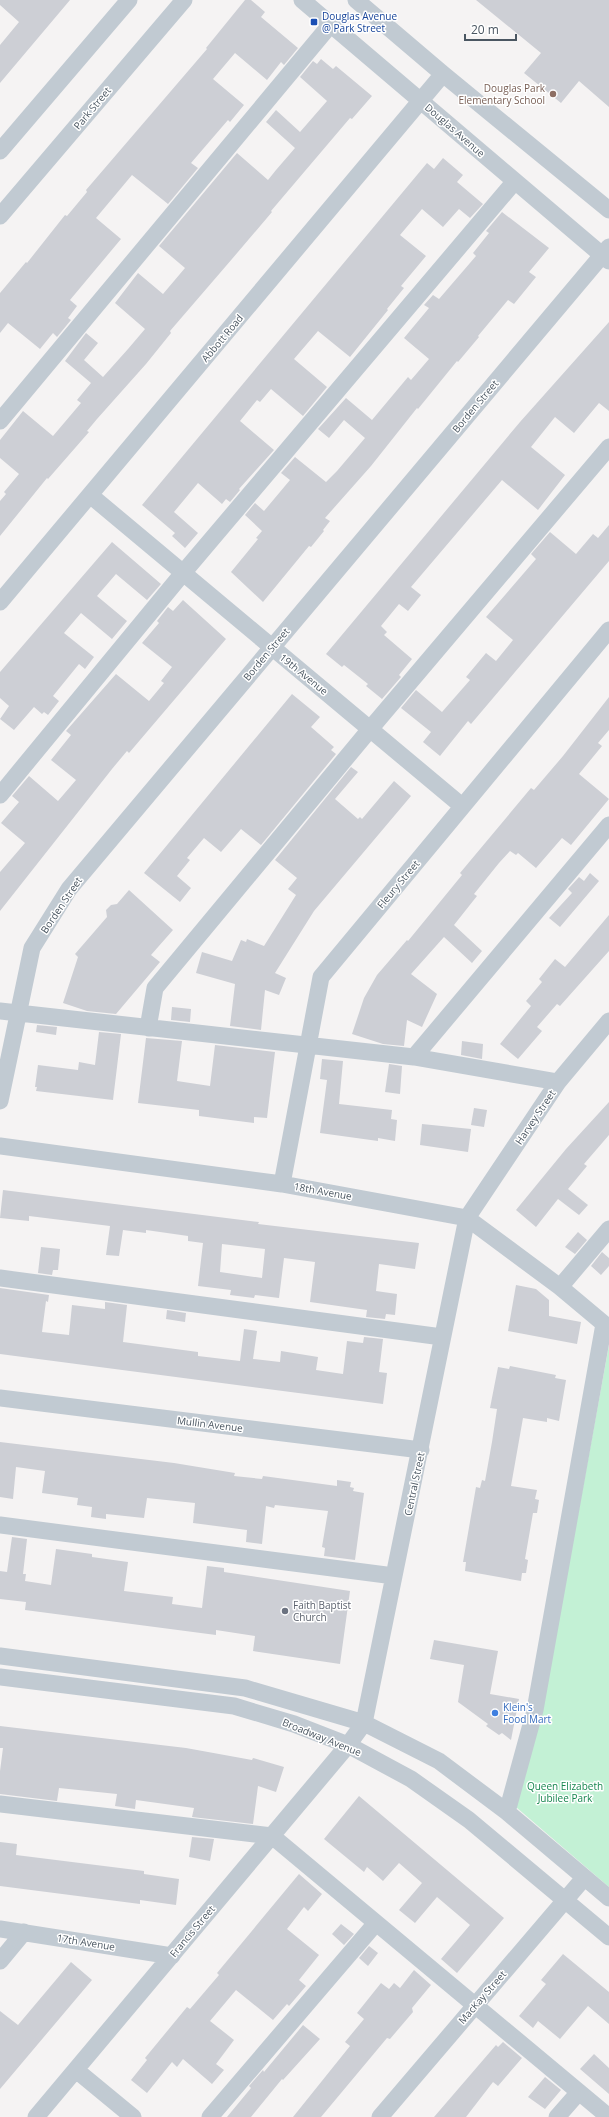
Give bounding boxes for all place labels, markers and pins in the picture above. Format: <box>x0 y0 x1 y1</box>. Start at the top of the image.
place label: Douglas Avenue @ Park Street <box>322 9 397 35</box>
marker: Douglas Avenue @ Park Street <box>309 17 319 27</box>
place label: Douglas Park Elementary School <box>459 81 546 107</box>
marker: Douglas Park Elementary School <box>548 89 558 99</box>
place label: Faith Baptist Church <box>293 1598 352 1624</box>
marker: Faith Baptist Church <box>280 1606 290 1616</box>
place label: Klein's Food Mart <box>503 1700 552 1726</box>
marker: Klein's Food Mart <box>490 1708 500 1718</box>

